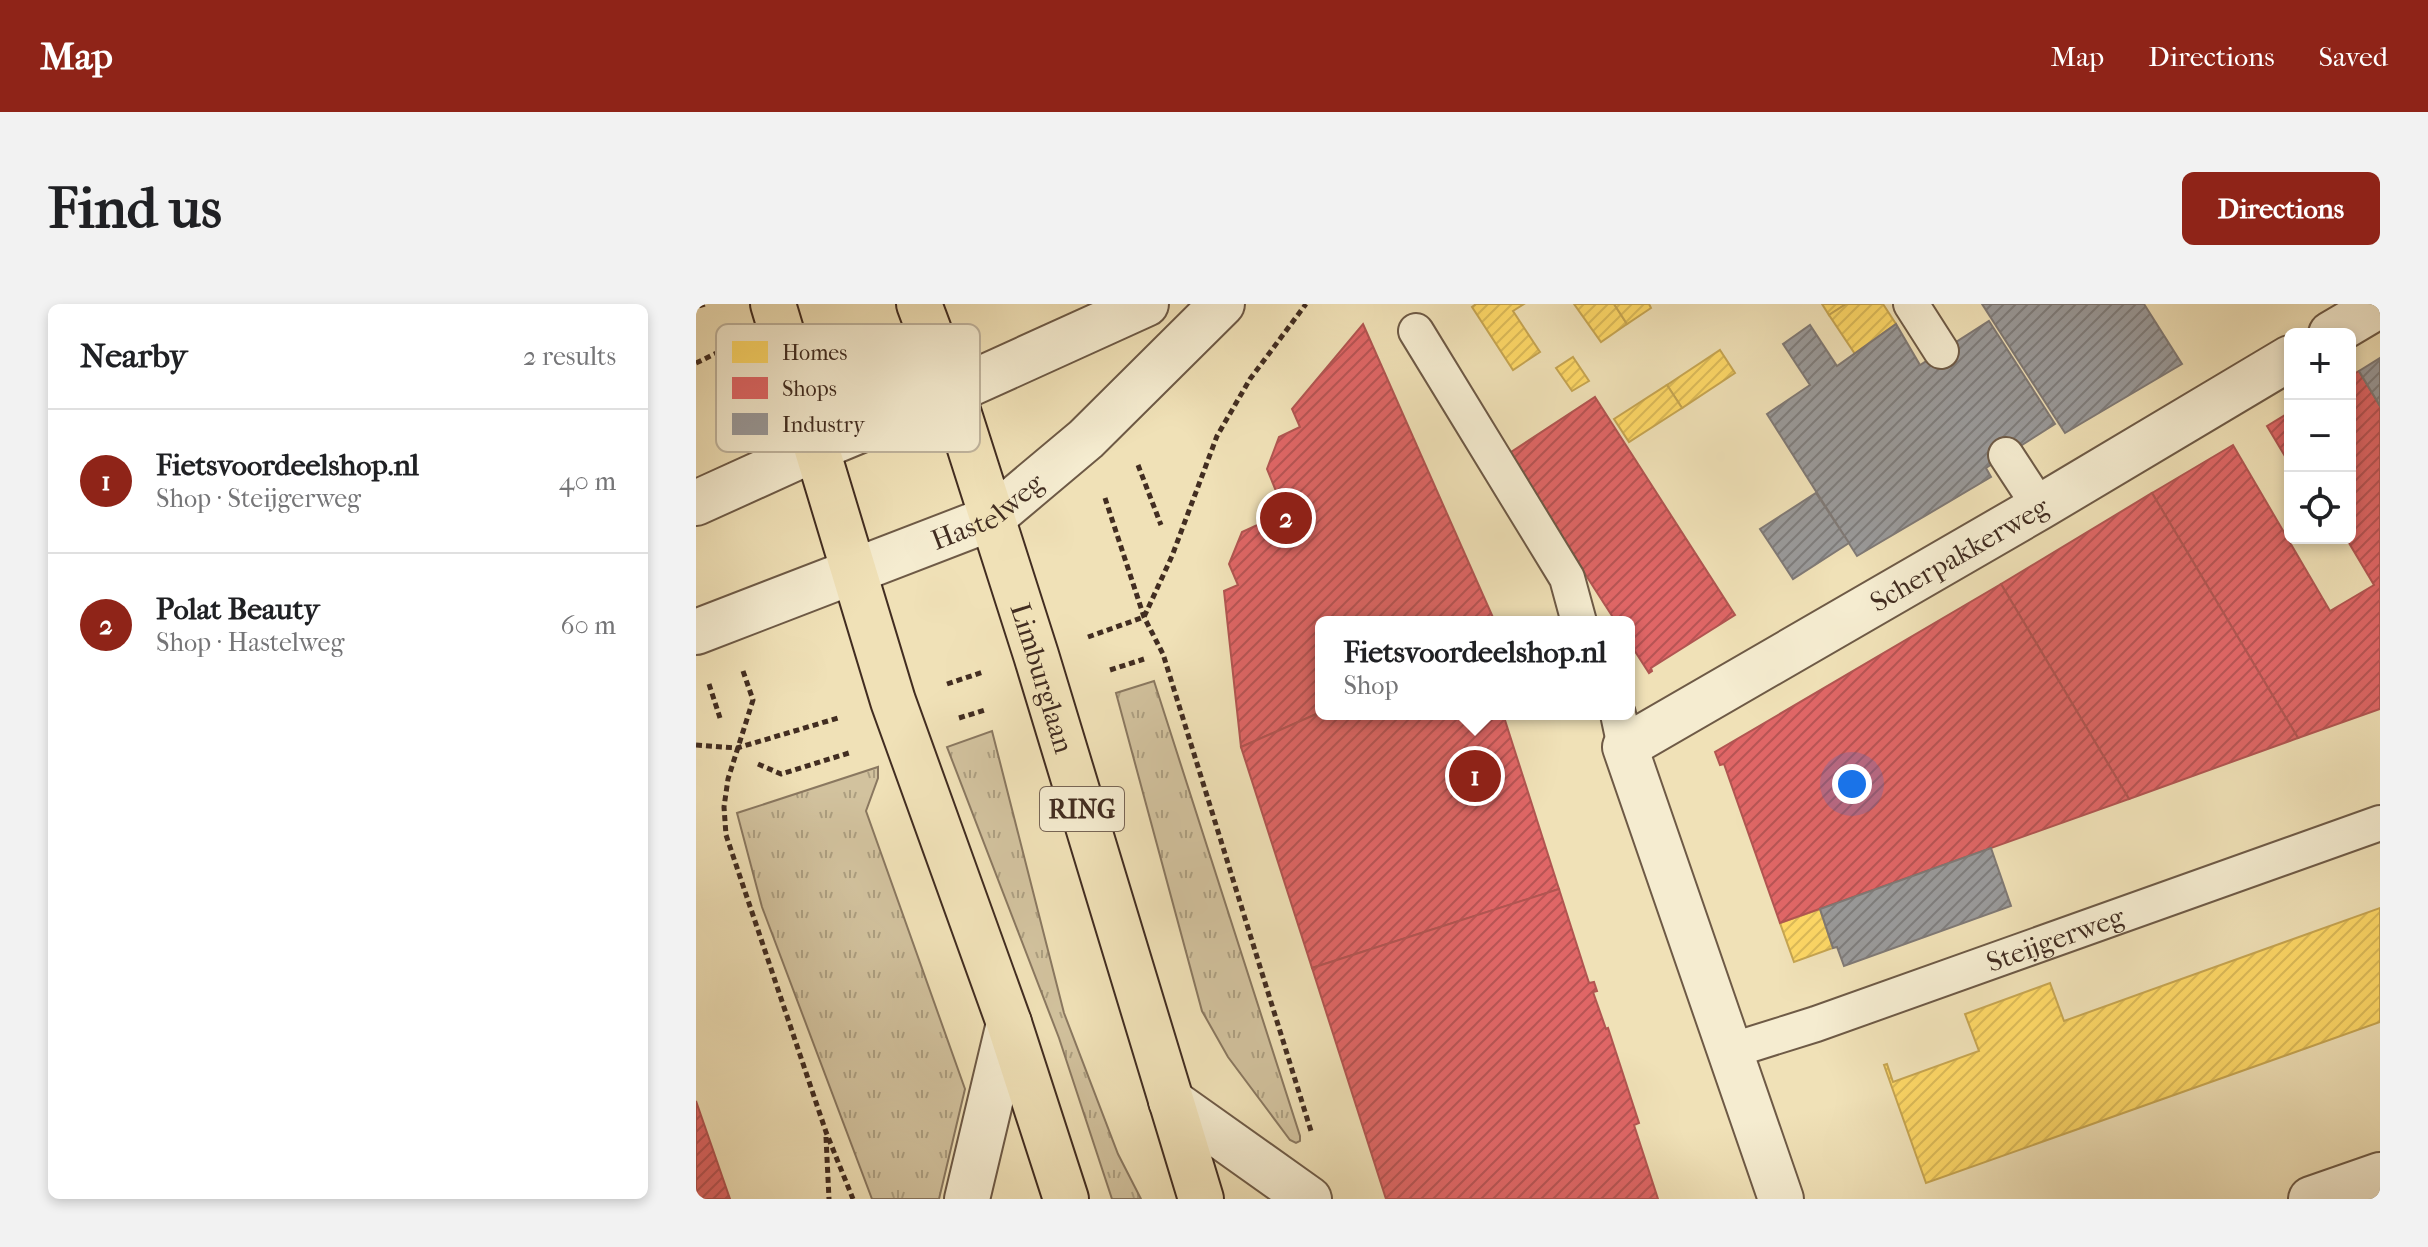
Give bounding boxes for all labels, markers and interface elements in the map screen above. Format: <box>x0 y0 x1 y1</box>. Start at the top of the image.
text: Map <box>40 34 113 79</box>
text: Map <box>2051 40 2104 73</box>
text: Directions <box>2148 40 2275 73</box>
text: Saved <box>2319 40 2388 73</box>
button: Directions <box>2182 172 2380 245</box>
text: Find us <box>48 176 222 241</box>
legend <box>716 324 980 452</box>
map controls <box>2284 328 2356 544</box>
button: + <box>2284 328 2356 400</box>
text: Nearby <box>80 336 187 376</box>
text: Homes <box>782 340 847 366</box>
text: 2 results <box>523 341 616 372</box>
text: Shops <box>782 376 837 402</box>
button: − <box>2284 400 2356 472</box>
text: Industry <box>782 412 866 438</box>
text: Fietsvoordeelshop.nl <box>156 448 419 483</box>
street label: Hastelweg <box>926 465 1051 556</box>
text: 1 <box>101 466 111 497</box>
text: 40 m <box>559 466 616 497</box>
button: locate <box>2284 472 2356 544</box>
text: Shop · Steijgerweg <box>156 483 361 514</box>
pin: 2 <box>1260 488 1312 548</box>
street label: Scherpakkerweg <box>1864 489 2055 618</box>
text: Polat Beauty <box>156 592 319 627</box>
street label: Limburglaan <box>1004 599 1081 757</box>
text: 2 <box>99 610 113 641</box>
text: 60 m <box>560 610 616 641</box>
popup <box>1315 616 1635 720</box>
text: Shop · Hastelweg <box>156 627 344 658</box>
text: Fietsvoordeelshop.nl <box>1343 635 1607 670</box>
text: Shop <box>1343 670 1399 701</box>
pin: 1 <box>1449 746 1501 806</box>
your location <box>1832 764 1872 804</box>
road number: RING <box>1040 787 1124 831</box>
street label: Steijgerweg <box>1982 899 2129 978</box>

